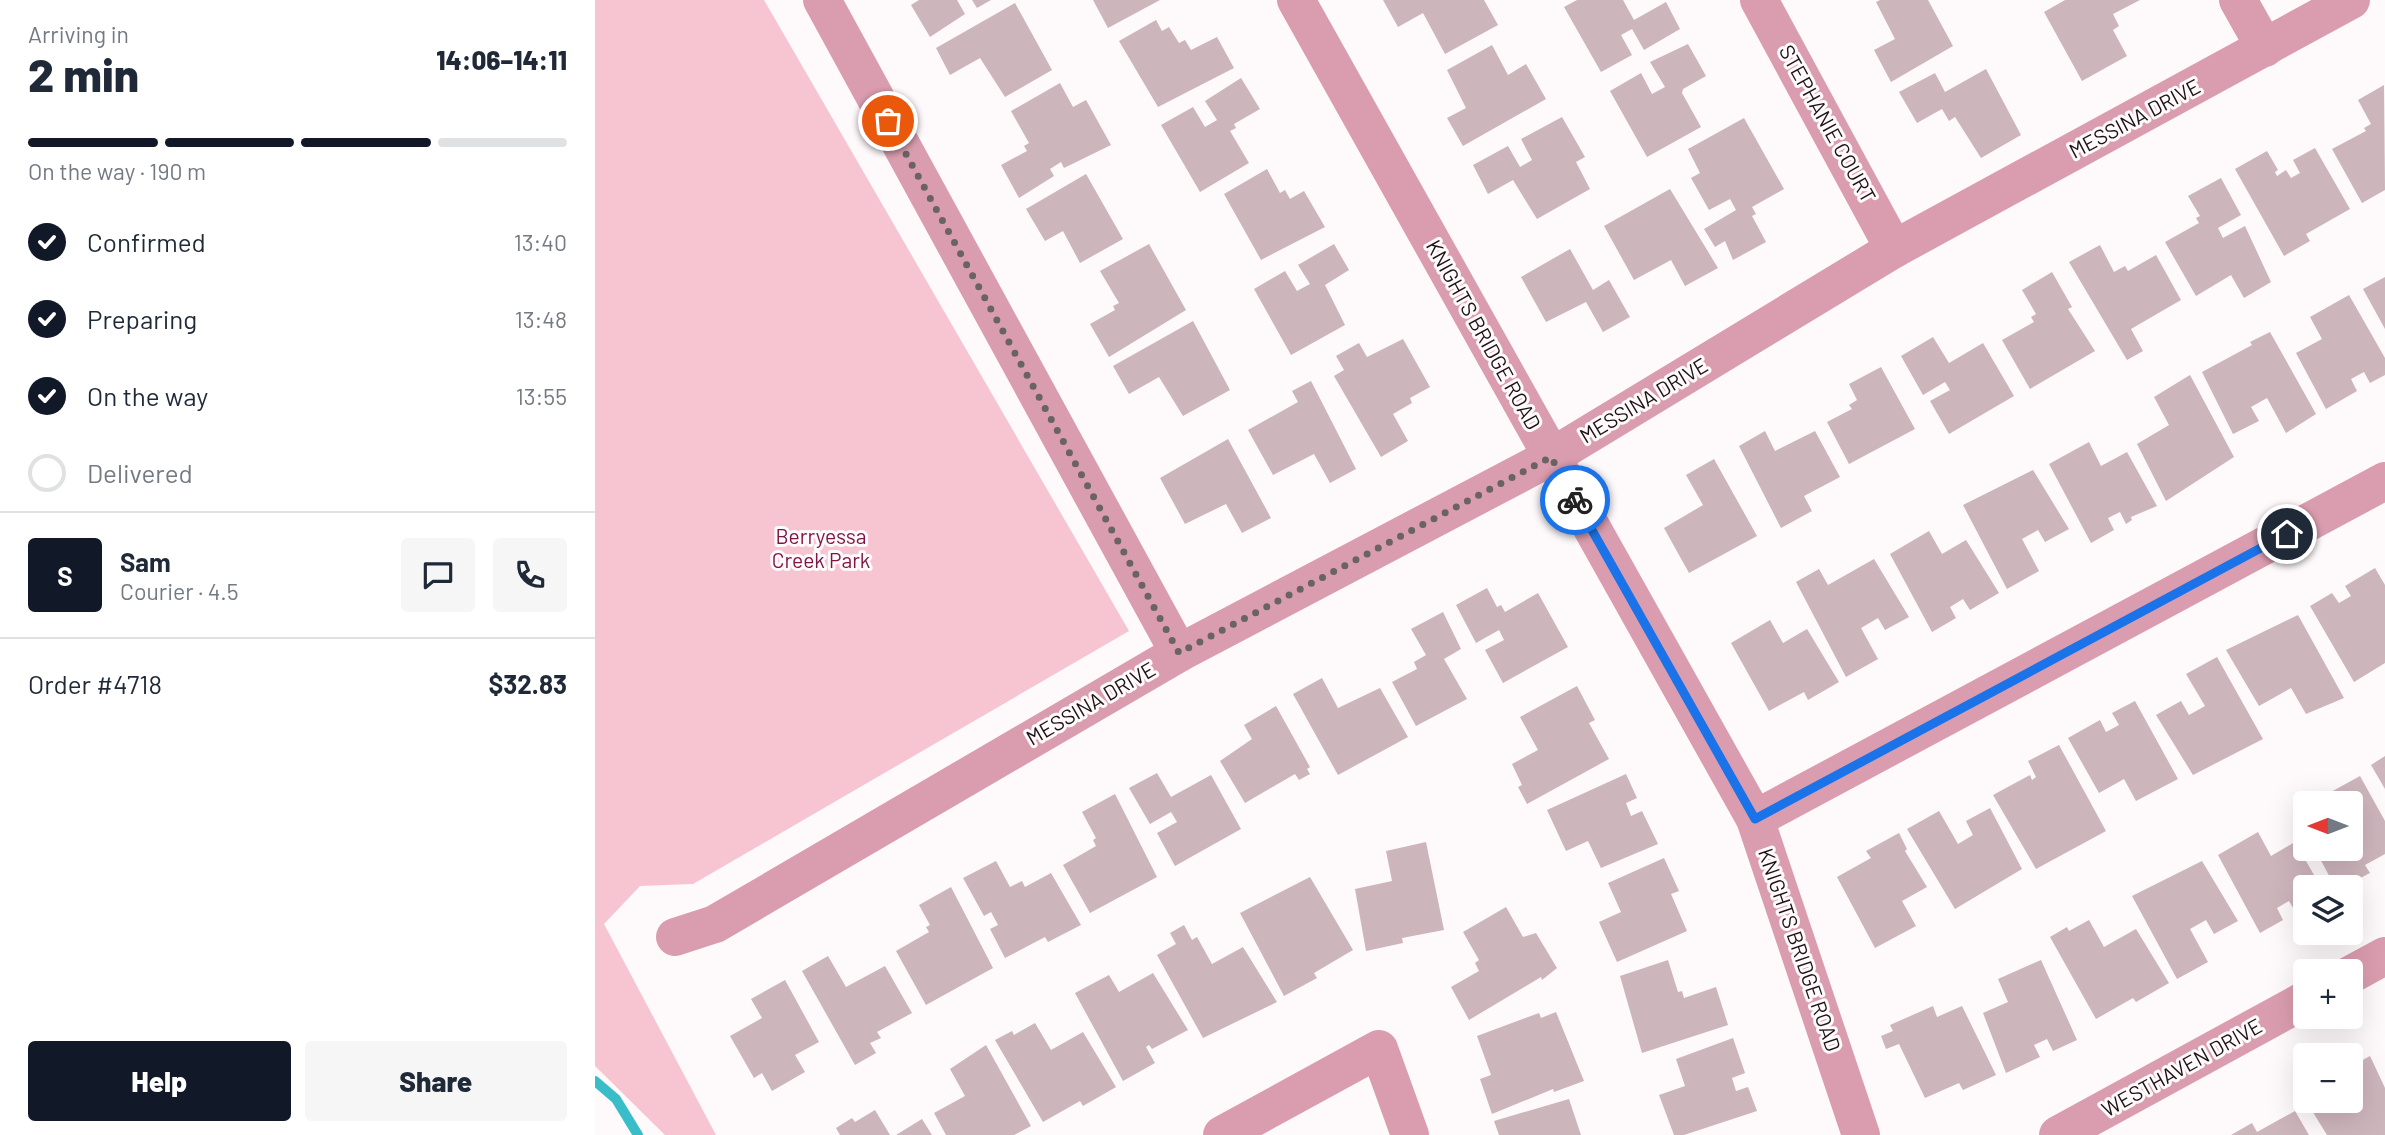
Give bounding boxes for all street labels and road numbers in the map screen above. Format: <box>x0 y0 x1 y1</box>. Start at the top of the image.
street label: STEPHANIE COURT <box>1775 40 1882 206</box>
street label: MESSINA DRIVE <box>2064 73 2204 163</box>
street label: KNIGHTS BRIDGE ROAD <box>1422 235 1547 434</box>
street label: MESSINA DRIVE <box>1575 352 1712 448</box>
street label: MESSINA DRIVE <box>1021 656 1159 750</box>
street label: KNIGHTS BRIDGE ROAD <box>1754 845 1847 1054</box>
street label: WESTHAVEN DRIVE <box>2097 1012 2266 1121</box>

